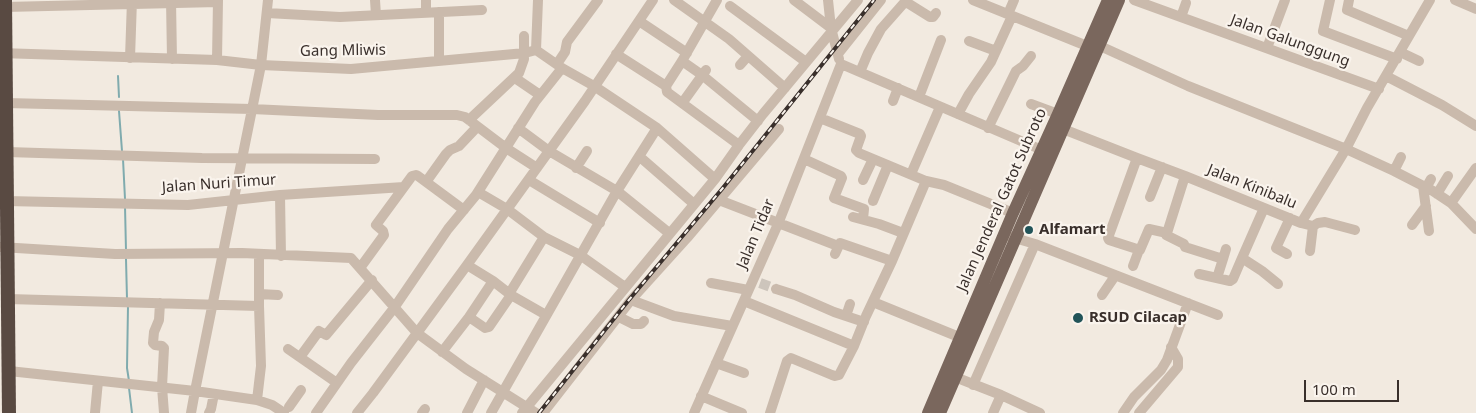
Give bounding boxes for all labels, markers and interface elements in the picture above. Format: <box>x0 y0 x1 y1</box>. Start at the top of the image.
street label: Jalan Galunggung <box>1228 11 1352 71</box>
street label: Gang Mliwis <box>300 41 386 61</box>
street label: Jalan Jenderal Gatot Subroto <box>953 105 1051 295</box>
street label: Jalan Kinibalu <box>1205 161 1299 213</box>
street label: Jalan Nuri Timur <box>161 171 277 197</box>
street label: Jalan Tidar <box>733 196 779 272</box>
place label: Alfamart <box>1039 221 1105 239</box>
marker: Alfamart <box>1023 224 1035 236</box>
place label: RSUD Cilacap <box>1089 309 1187 327</box>
marker: RSUD Cilacap <box>1071 311 1085 325</box>
scale bar <box>1306 370 1401 402</box>
text: 100 m <box>1312 379 1356 399</box>

